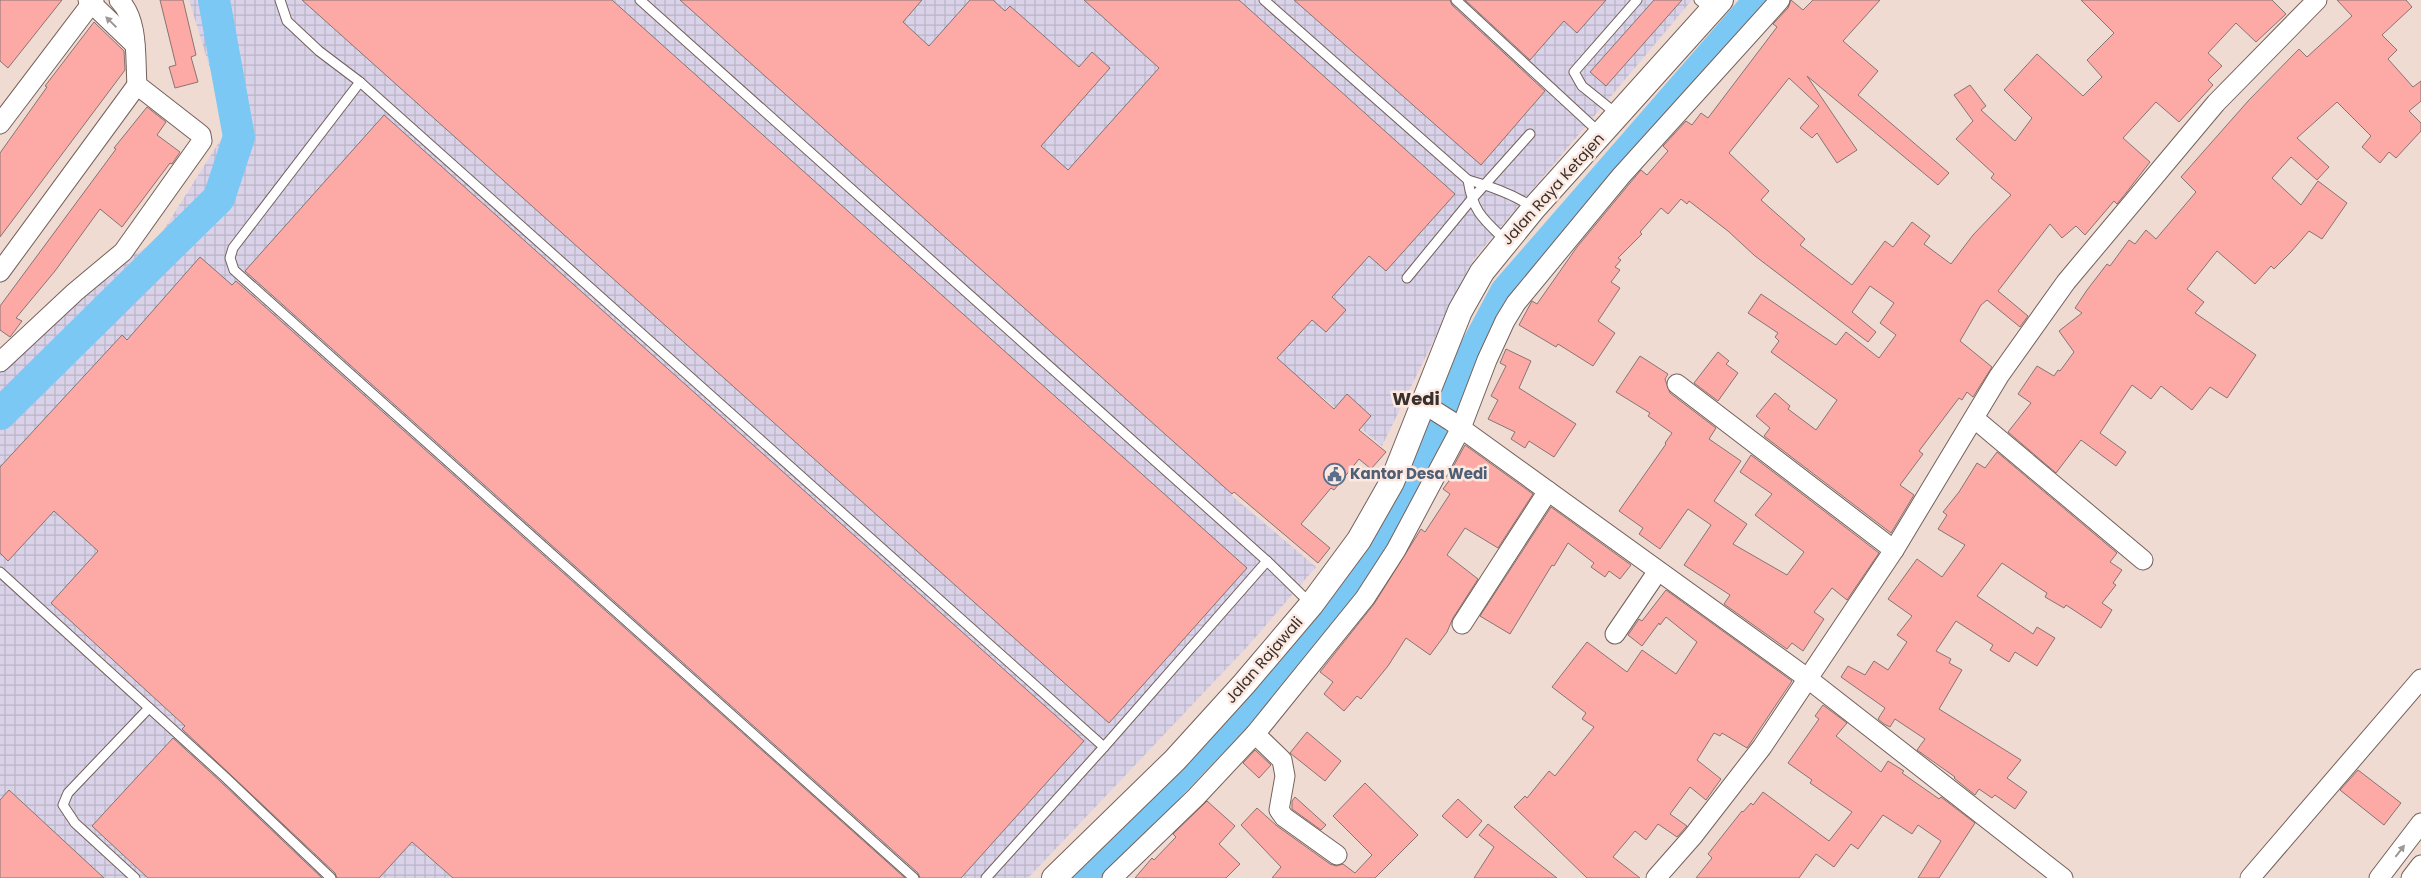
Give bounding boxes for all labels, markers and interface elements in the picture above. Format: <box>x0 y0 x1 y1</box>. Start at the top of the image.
one-way arrow <box>106 16 118 28</box>
street label: Jalan Raya Ketajen <box>1497 128 1609 249</box>
district label: Wedi <box>1392 386 1440 411</box>
public building icon: Kantor Desa Wedi <box>1322 462 1346 486</box>
place label: Kantor Desa Wedi <box>1350 463 1488 484</box>
street label: Jalan Rajawali <box>1220 612 1307 707</box>
one-way arrow <box>2394 845 2405 858</box>

